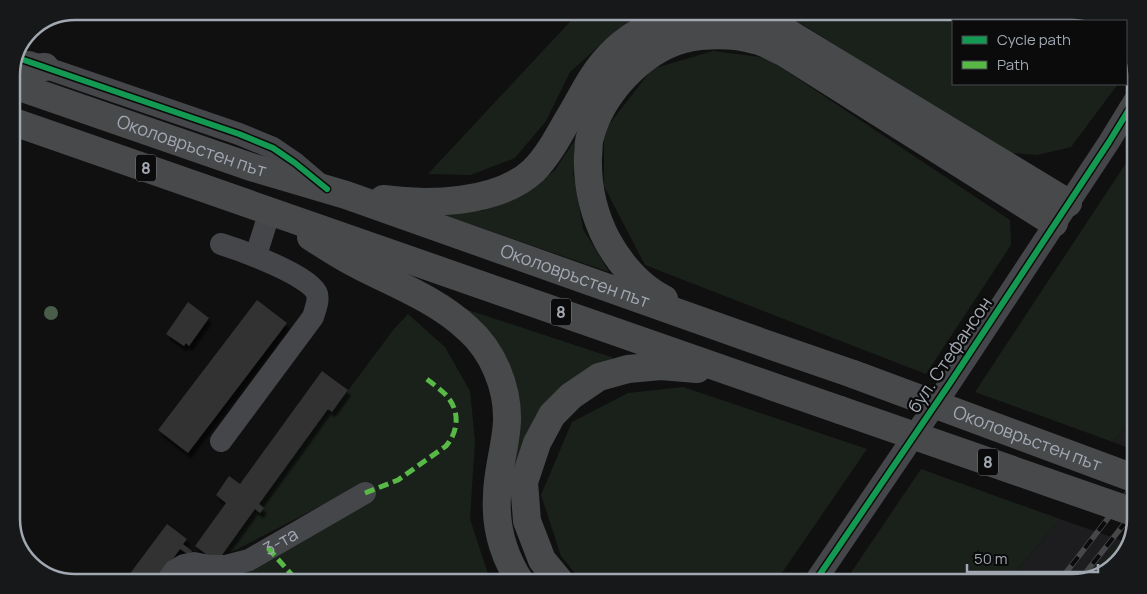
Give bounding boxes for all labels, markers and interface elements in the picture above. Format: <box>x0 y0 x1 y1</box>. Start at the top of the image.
legend <box>952 20 1127 85</box>
text: Cycle path <box>997 29 1071 50</box>
text: Path <box>997 54 1029 75</box>
street label: Околовръстен път <box>114 109 270 182</box>
road number: 8 <box>136 154 156 182</box>
street label: Околовръстен път <box>497 238 653 313</box>
street label: бул. Стефансон <box>902 292 997 417</box>
road number: 8 <box>551 298 571 326</box>
street label: Околовръстен път <box>950 399 1105 476</box>
road number: 8 <box>978 448 998 476</box>
street label: 3-та <box>259 521 302 560</box>
scale bar <box>967 542 1098 574</box>
text: 50 m <box>974 548 1008 569</box>

